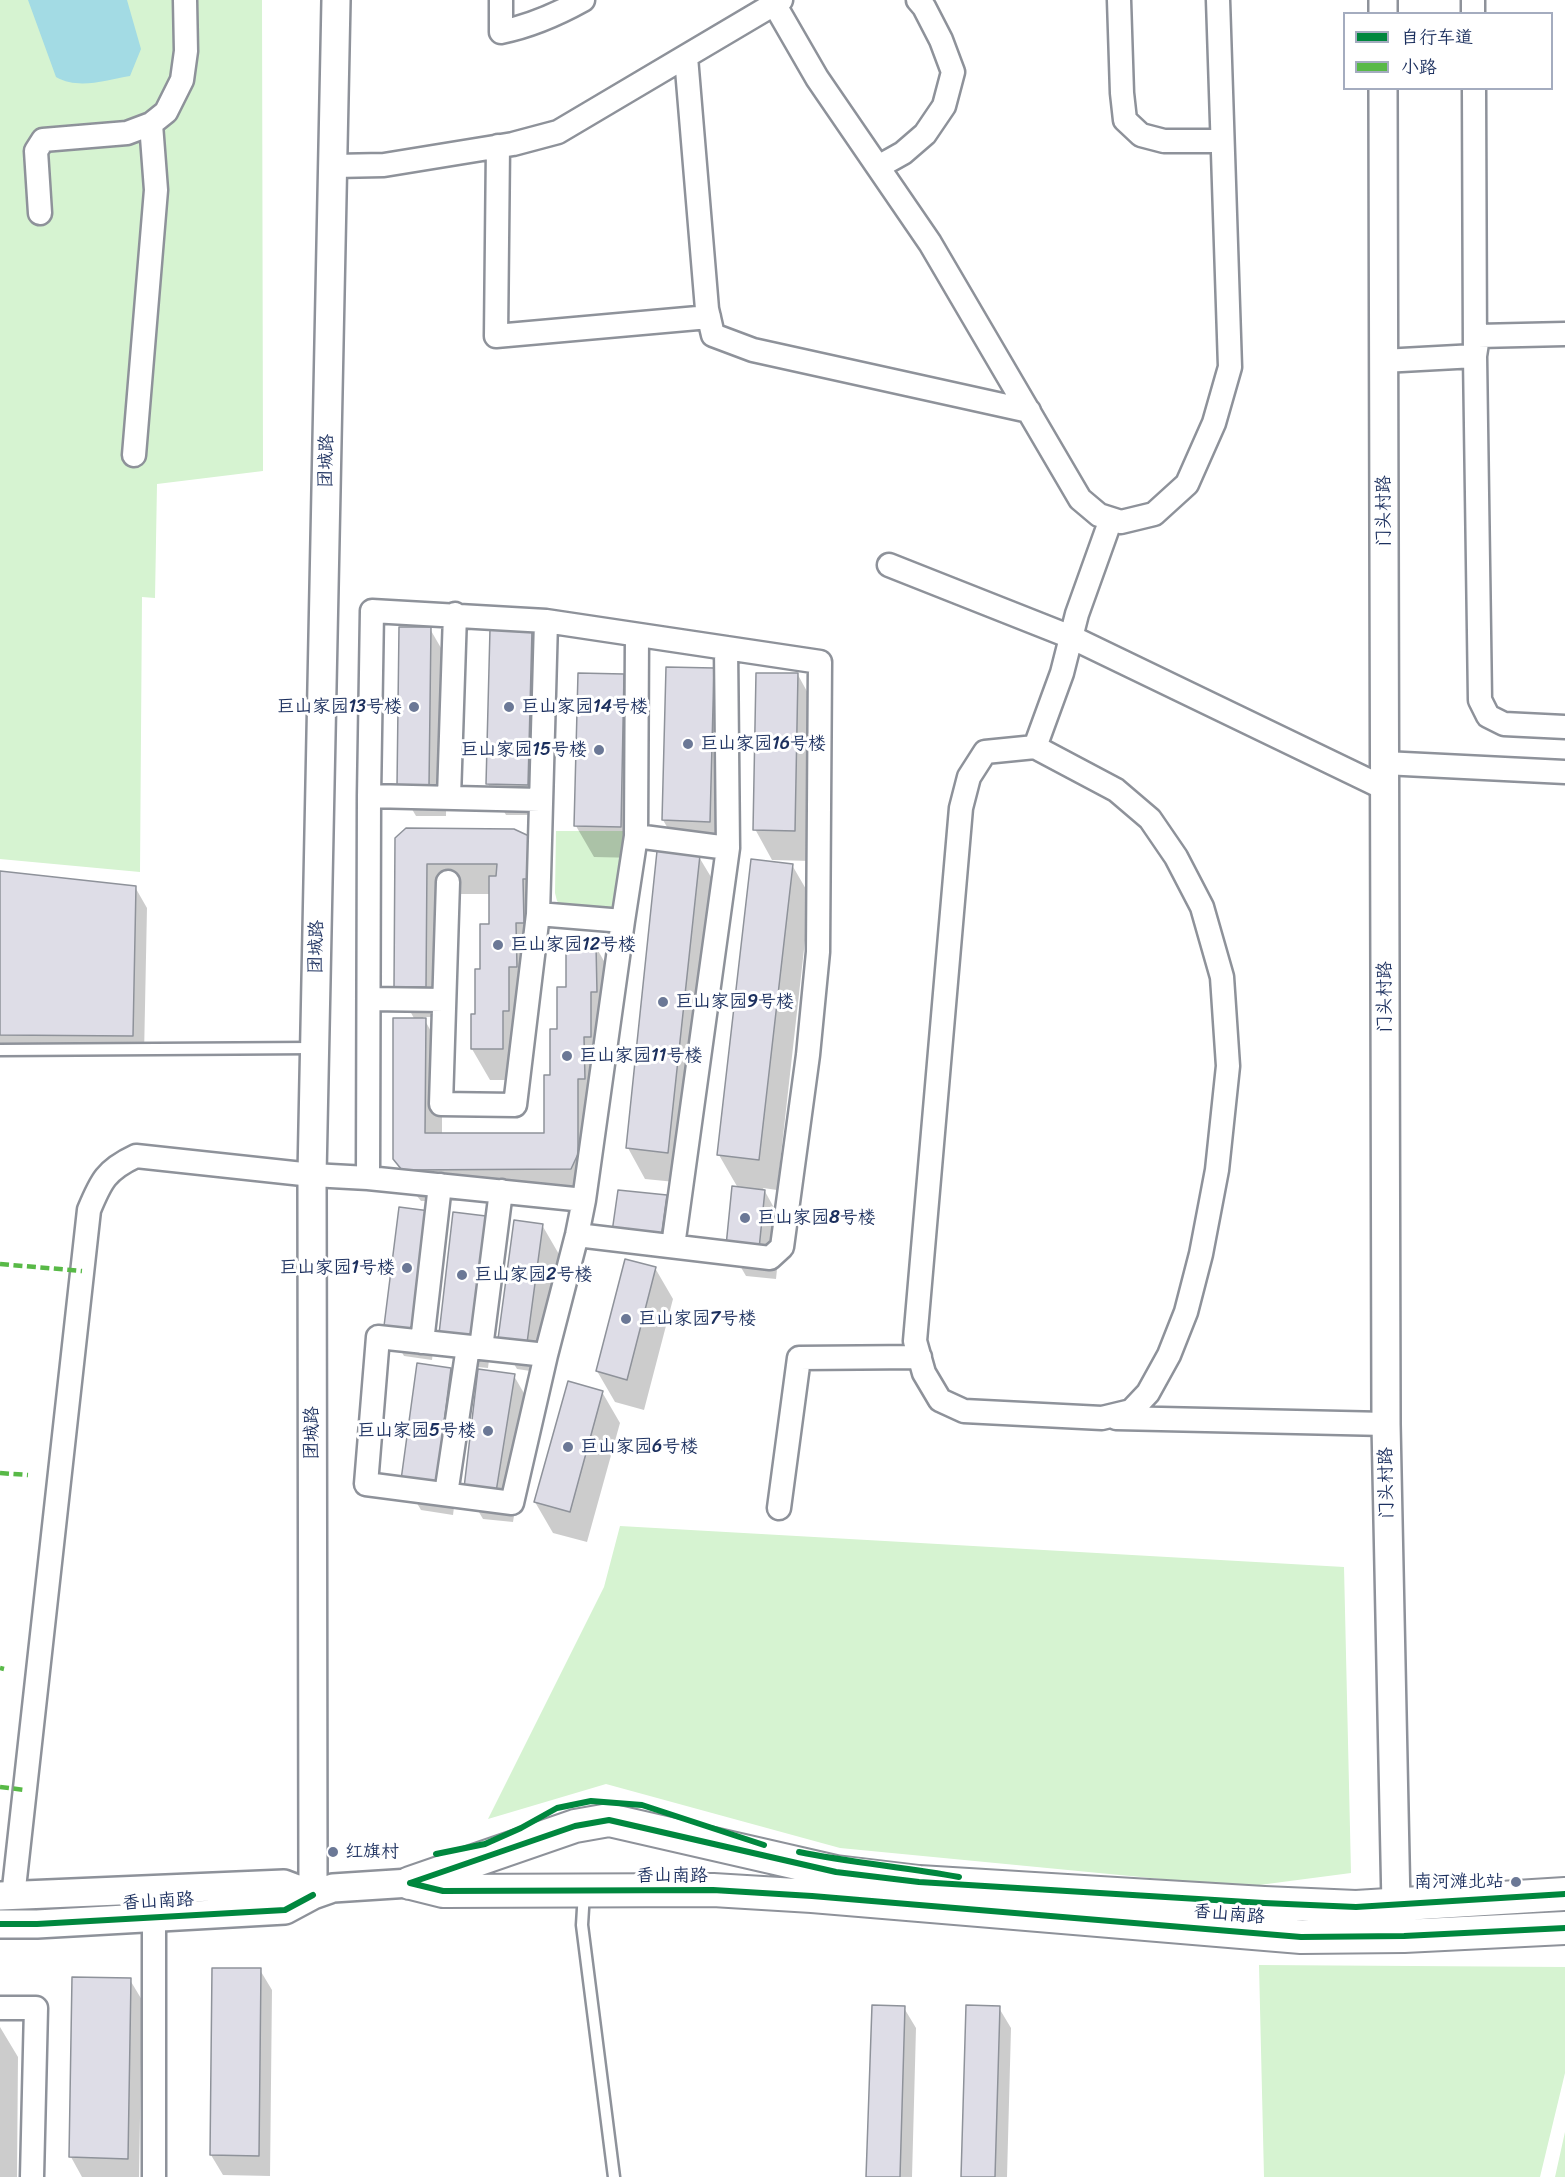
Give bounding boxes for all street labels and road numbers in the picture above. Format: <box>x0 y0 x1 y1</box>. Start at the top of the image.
street label: 团城路 <box>316 434 338 488</box>
street label: 门头村路 <box>1373 475 1395 547</box>
street label: 团城路 <box>306 920 328 974</box>
street label: 门头村路 <box>1374 961 1396 1033</box>
street label: 团城路 <box>301 1406 323 1460</box>
street label: 门头村路 <box>1376 1447 1398 1519</box>
street label: 香山南路 <box>636 1865 708 1887</box>
street label: 香山南路 <box>121 1889 195 1915</box>
street label: 香山南路 <box>1192 1901 1266 1929</box>

